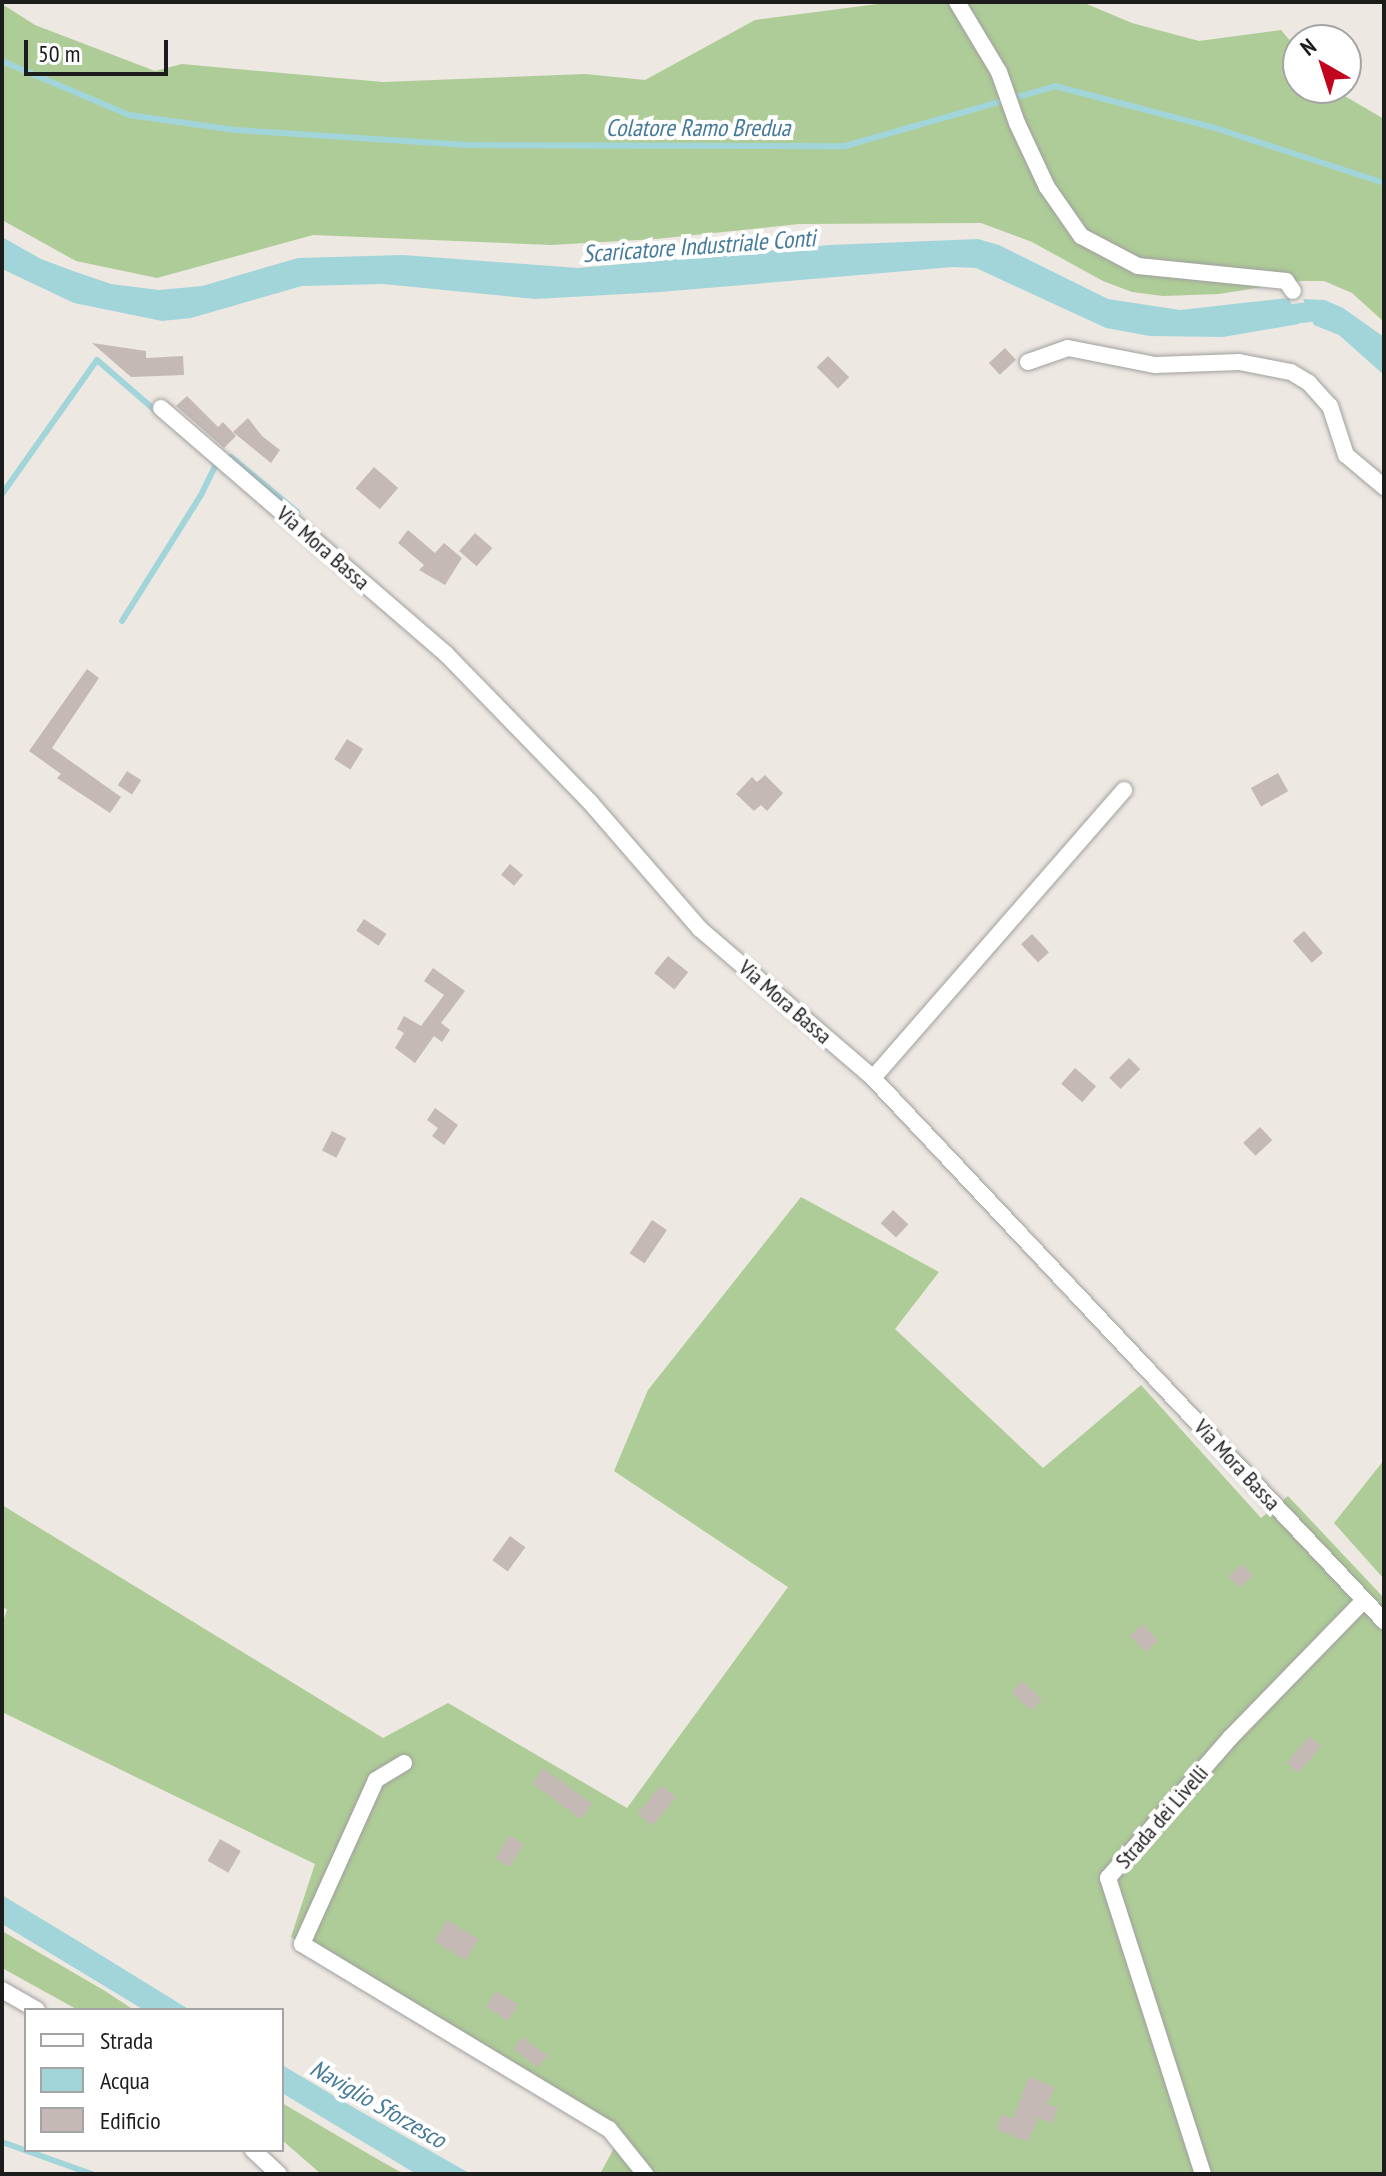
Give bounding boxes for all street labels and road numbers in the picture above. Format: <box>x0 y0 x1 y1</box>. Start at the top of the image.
street label: Via Mora Bassa <box>271 501 375 595</box>
street label: Via Mora Bassa <box>733 955 837 1049</box>
street label: Via Mora Bassa <box>1188 1414 1286 1516</box>
street label: Strada dei Livelli <box>1110 1760 1214 1874</box>

